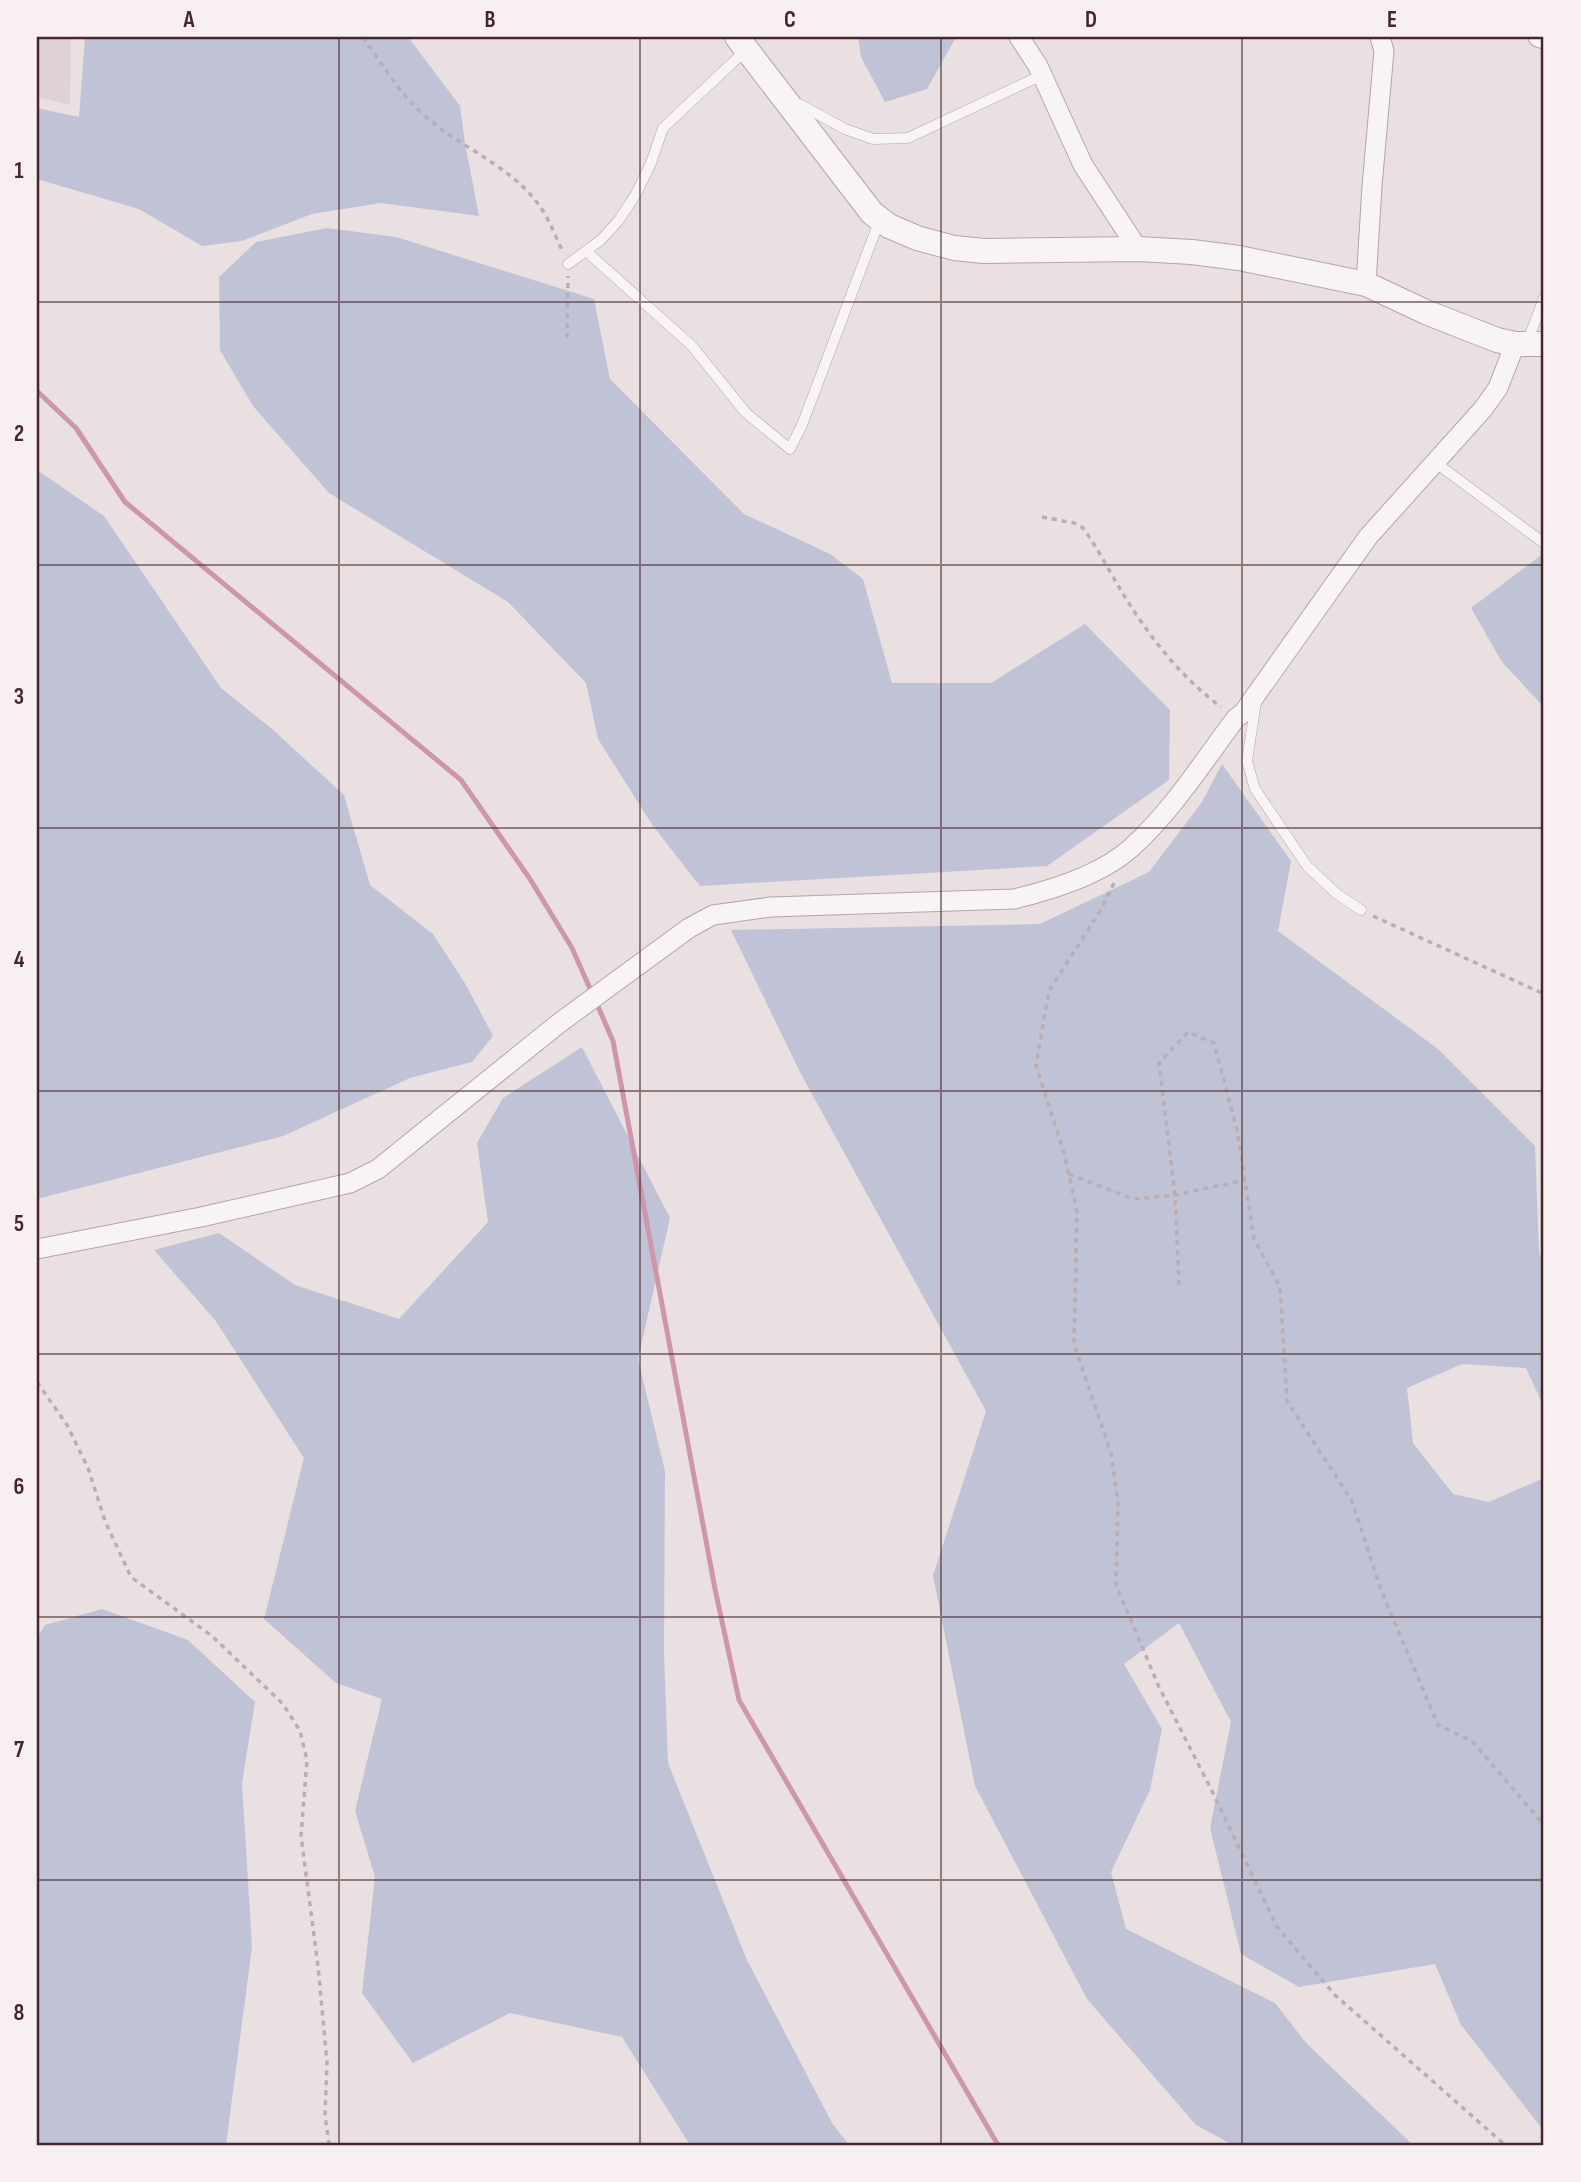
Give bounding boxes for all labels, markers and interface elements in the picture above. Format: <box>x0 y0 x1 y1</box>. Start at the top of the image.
text: A <box>183 6 196 34</box>
text: B <box>485 6 496 34</box>
text: C <box>784 6 796 34</box>
text: D <box>1085 6 1097 34</box>
text: E <box>1387 6 1397 34</box>
text: 1 <box>14 157 24 185</box>
text: 2 <box>14 420 24 448</box>
text: 3 <box>14 683 24 711</box>
text: 4 <box>14 946 25 974</box>
text: 5 <box>14 1210 24 1238</box>
text: 6 <box>14 1473 24 1501</box>
text: 7 <box>14 1736 24 1764</box>
text: 8 <box>14 1999 25 2027</box>

